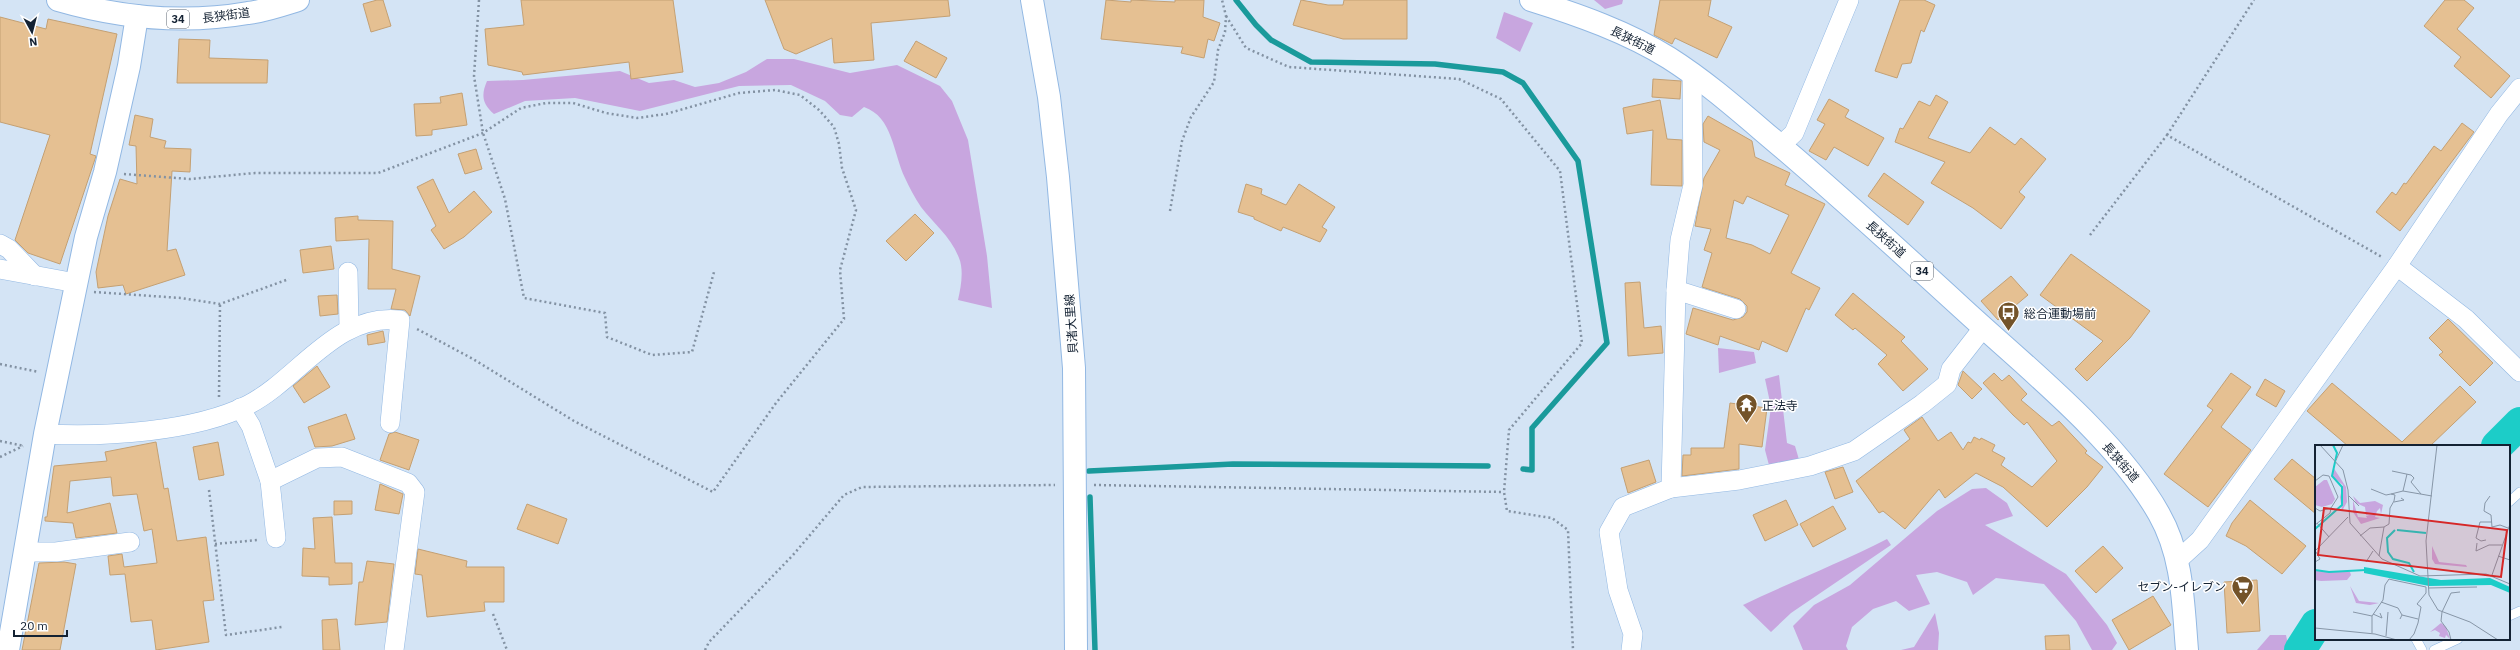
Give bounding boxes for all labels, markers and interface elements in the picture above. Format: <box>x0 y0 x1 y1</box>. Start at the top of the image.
street label: 長狭街道 <box>201 5 251 25</box>
road number: 34 <box>167 10 189 28</box>
north arrow <box>12 12 52 52</box>
street label: 長狭街道 <box>1608 23 1658 57</box>
text: N <box>28 34 38 49</box>
street label: 長狭街道 <box>1863 217 1909 261</box>
road number: 34 <box>1911 262 1933 280</box>
street label: 貝渚大里線 <box>1061 294 1081 354</box>
bus stop icon: 総合運動場前 <box>1995 300 2021 333</box>
place label: 総合運動場前 <box>2024 306 2096 321</box>
temple icon: 正法寺 <box>1733 392 1759 425</box>
place label: 正法寺 <box>1762 398 1798 413</box>
street label: 長狭街道 <box>2100 439 2142 485</box>
inset map <box>2315 445 2510 640</box>
supermarket icon: セブン-イレブン <box>2229 573 2255 606</box>
place label: セブン-イレブン <box>2137 579 2226 594</box>
scale bar <box>14 612 67 638</box>
text: 20 m <box>20 618 48 633</box>

